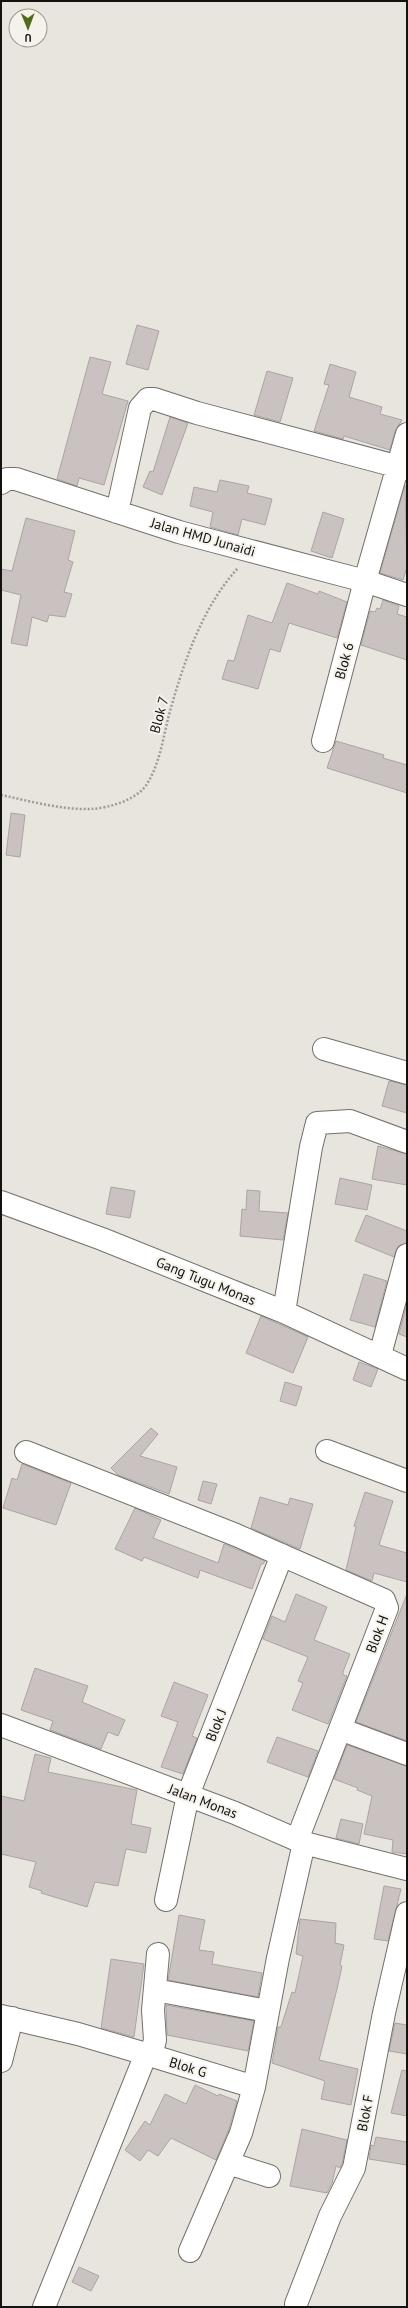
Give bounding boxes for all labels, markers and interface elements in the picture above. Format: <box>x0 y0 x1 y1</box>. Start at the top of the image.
north arrow <box>8 8 48 48</box>
text: U <box>25 31 32 45</box>
street label: Jalan HMD Junaidi <box>148 513 257 561</box>
street label: Blok 6 <box>330 641 358 681</box>
street label: Blok 7 <box>145 695 173 735</box>
street label: Gang Tugu Monas <box>154 1253 258 1309</box>
street label: Blok H <box>362 1612 392 1656</box>
street label: Blok J <box>202 1706 230 1744</box>
street label: Jalan Monas <box>165 1779 240 1822</box>
street label: Blok G <box>167 2053 209 2081</box>
street label: Blok F <box>353 2093 377 2133</box>

